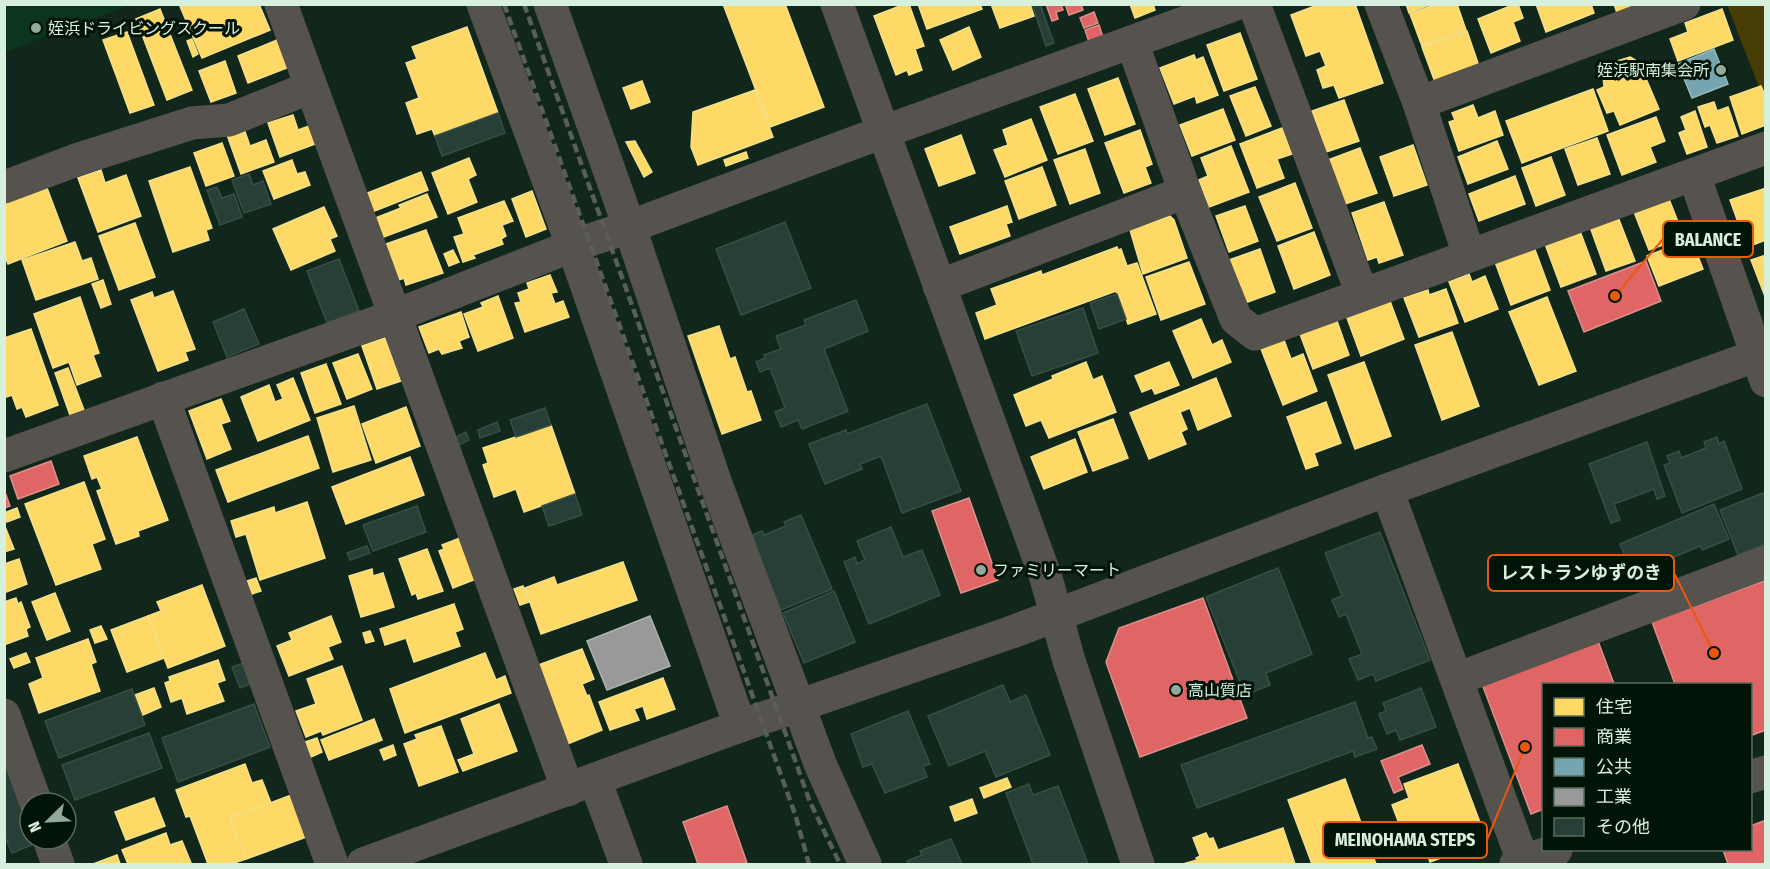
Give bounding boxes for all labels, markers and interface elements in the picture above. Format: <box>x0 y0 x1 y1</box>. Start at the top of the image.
place label: 姪浜ドライビングスクール <box>48 19 240 38</box>
marker: 姪浜ドライビングスクール <box>29 21 43 35</box>
place label: 姪浜駅南集会所 <box>1597 61 1709 80</box>
marker: 姪浜駅南集会所 <box>1714 63 1728 77</box>
callout: BALANCE <box>1663 221 1753 257</box>
text: BALANCE <box>1675 229 1742 251</box>
callout: レストランゆずのき <box>1488 555 1674 591</box>
place label: ファミリーマート <box>993 561 1121 580</box>
text: レストランゆずのき <box>1500 562 1662 584</box>
marker: ファミリーマート <box>974 563 988 577</box>
place label: 高山質店 <box>1188 681 1252 700</box>
marker: 高山質店 <box>1169 683 1183 697</box>
legend <box>1542 683 1752 851</box>
text: 住宅 <box>1596 696 1632 718</box>
text: 商業 <box>1596 726 1632 748</box>
text: 公共 <box>1596 756 1632 778</box>
text: 工業 <box>1596 786 1632 808</box>
north arrow <box>18 791 78 851</box>
text: その他 <box>1596 816 1650 838</box>
text: N <box>24 819 45 835</box>
callout: MEINOHAMA STEPS <box>1323 822 1487 858</box>
text: MEINOHAMA STEPS <box>1335 829 1475 851</box>

